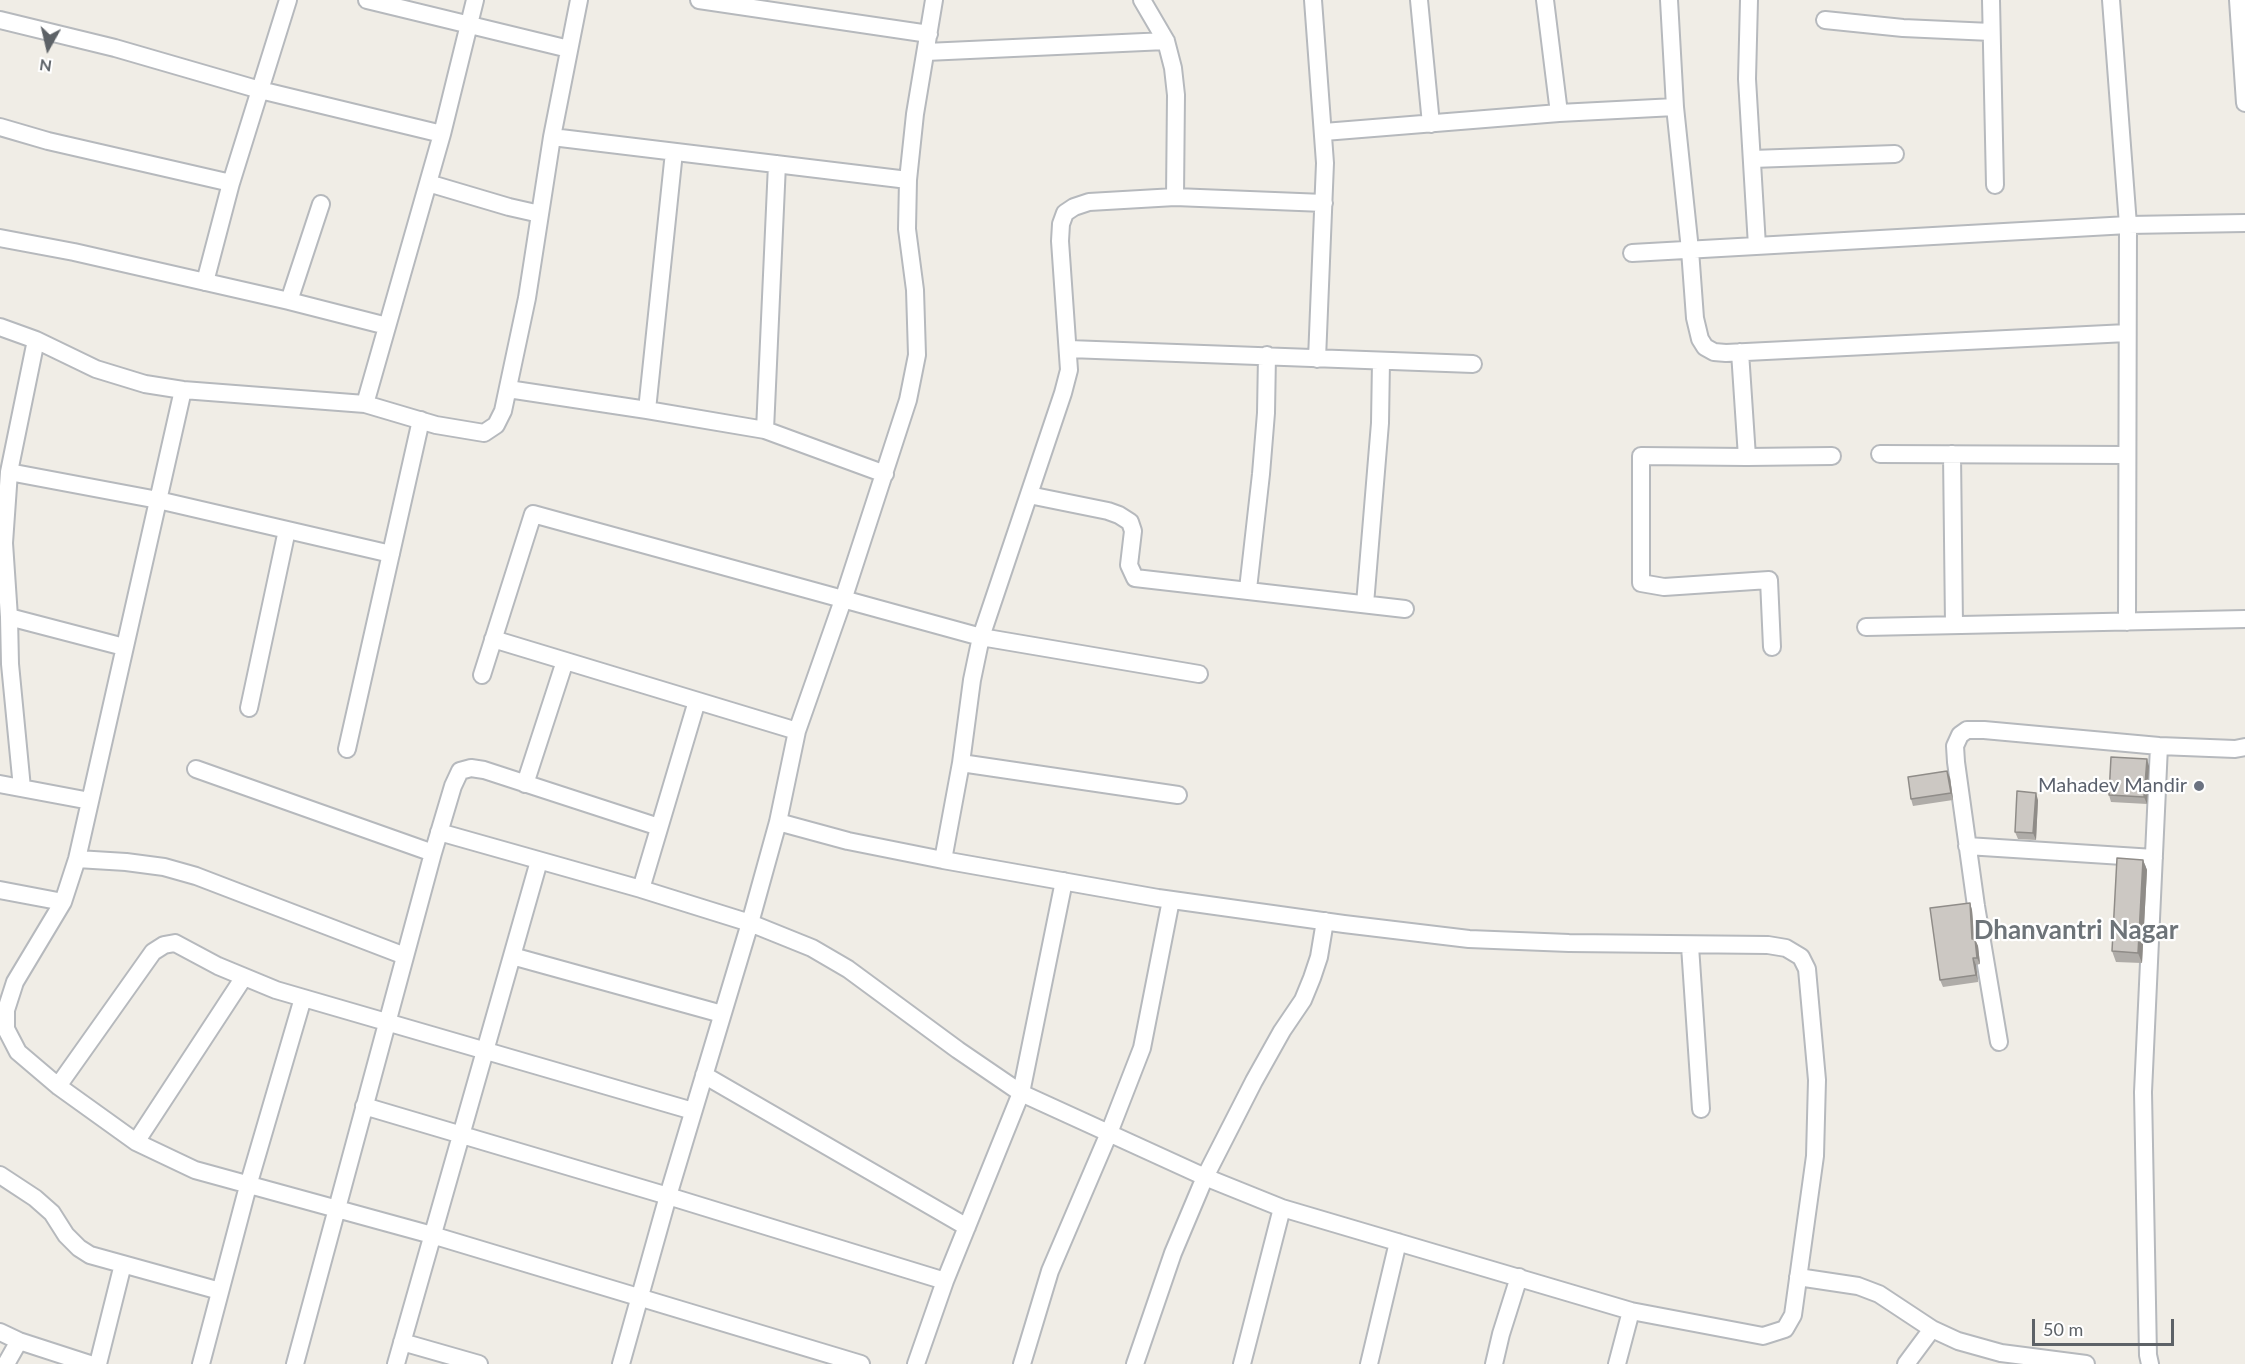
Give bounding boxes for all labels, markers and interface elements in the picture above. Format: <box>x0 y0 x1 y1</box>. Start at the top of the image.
north arrow <box>18 18 78 78</box>
text: N <box>38 56 53 77</box>
place label: Mahadev Mandir <box>2038 774 2187 798</box>
marker: Mahadev Mandir <box>2192 779 2206 793</box>
district label: Dhanvantri Nagar <box>1974 915 2178 947</box>
scale bar <box>2035 1307 2178 1345</box>
text: 50 m <box>2043 1318 2083 1340</box>

